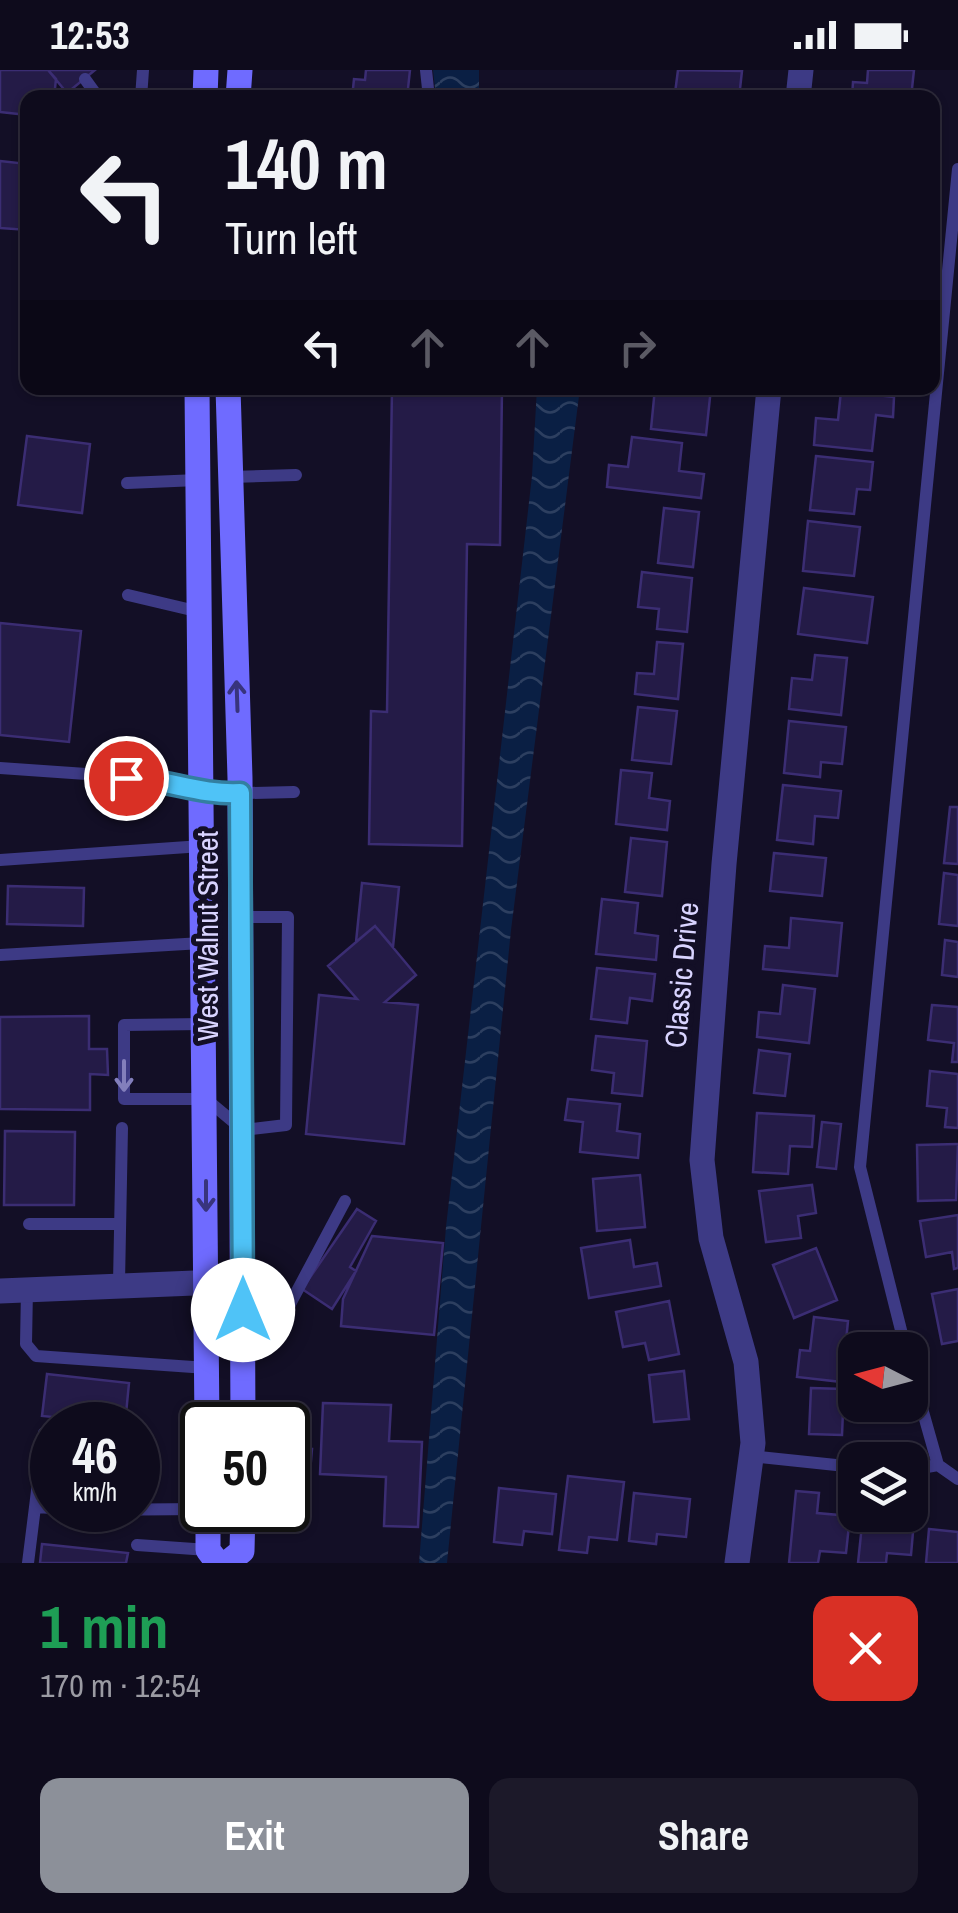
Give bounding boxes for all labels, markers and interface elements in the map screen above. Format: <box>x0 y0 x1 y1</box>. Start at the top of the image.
text: 12:53 <box>50 10 130 61</box>
text: 140 m <box>225 117 388 211</box>
icon: left <box>60 130 190 260</box>
text: Turn left <box>225 207 357 268</box>
icon: left <box>295 320 350 375</box>
icon: ahead <box>400 320 455 375</box>
icon: ahead <box>505 320 560 375</box>
icon: right <box>610 320 665 375</box>
one-way arrow <box>228 680 247 712</box>
pin <box>84 736 169 821</box>
icon: arrive <box>99 751 154 806</box>
street label: West Walnut Street <box>187 831 227 1041</box>
street label: Classic Drive <box>655 900 707 1050</box>
one-way arrow <box>114 1058 134 1091</box>
one-way arrow <box>196 1180 216 1212</box>
position arrow <box>191 1258 295 1362</box>
north arrow <box>838 1332 928 1422</box>
map controls <box>838 1332 928 1532</box>
speed limit sign: 50 <box>180 1402 310 1532</box>
text: 46 <box>72 1421 118 1489</box>
button: layers <box>838 1442 928 1532</box>
text: km/h <box>73 1475 117 1509</box>
text: 1 min <box>40 1586 169 1667</box>
button: close <box>813 1596 918 1701</box>
text: 170 m · 12:54 <box>40 1664 200 1707</box>
button: Exit <box>40 1778 469 1893</box>
button: Share <box>489 1778 918 1893</box>

